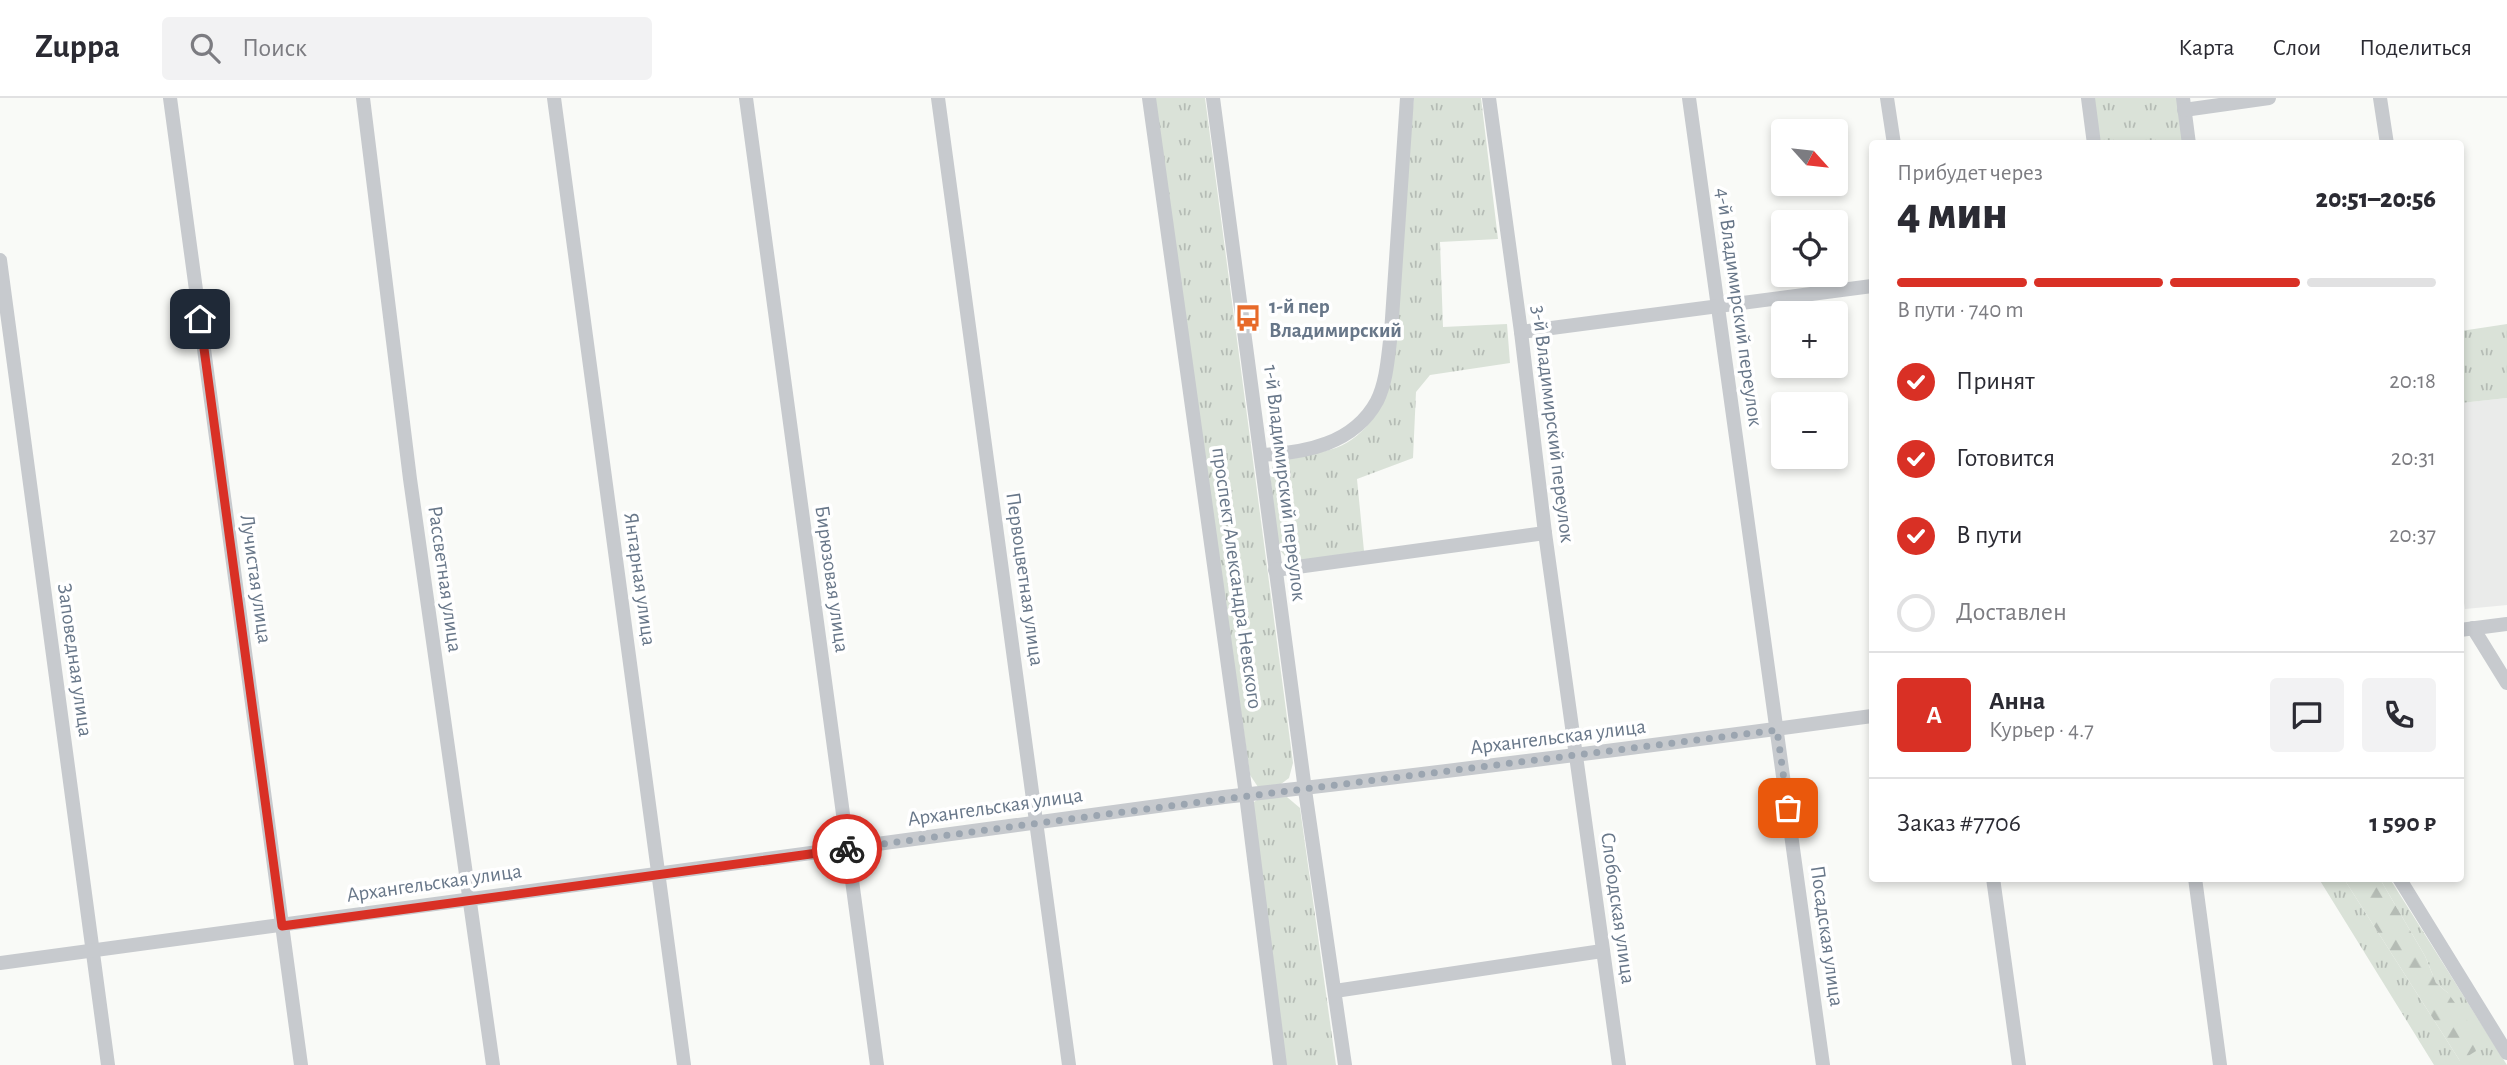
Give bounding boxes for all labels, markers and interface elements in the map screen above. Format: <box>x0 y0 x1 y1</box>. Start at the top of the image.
search box <box>162 17 652 80</box>
icon: search <box>186 29 224 67</box>
text: Zuppa <box>35 31 120 64</box>
text: Поиск <box>242 35 307 61</box>
text: Карта <box>2178 36 2234 60</box>
text: Слои <box>2272 36 2321 60</box>
text: Поделиться <box>2359 36 2472 60</box>
north arrow <box>1771 119 1848 196</box>
map controls <box>1771 119 1848 469</box>
text: Прибудет через <box>1897 162 2043 185</box>
street label: 4-й Владимирский переулок <box>1712 186 1766 428</box>
text: 20:51–20:56 <box>2315 186 2436 212</box>
text: 4 мин <box>1897 191 2008 237</box>
button: locate <box>1771 210 1848 287</box>
pin <box>170 289 230 349</box>
place label: 1-й пер Владимирский <box>1269 296 1402 341</box>
text: В пути · 740 m <box>1897 299 2024 322</box>
icon: home <box>181 300 219 338</box>
button: + <box>1771 301 1848 378</box>
bus stop icon: 1-й пер Владимирский <box>1233 303 1263 333</box>
street label: 3-й Владимирский переулок <box>1528 304 1578 544</box>
icon: check <box>1897 363 1935 401</box>
street label: 1-й Владимирский переулок <box>1260 364 1310 603</box>
text: Принят <box>1956 368 2035 394</box>
text: 20:18 <box>2389 370 2436 393</box>
button: − <box>1771 392 1848 469</box>
icon: check <box>1897 440 1935 478</box>
text: Готовится <box>1956 445 2055 471</box>
street label: проспект Александра Невского <box>1208 446 1266 710</box>
text: 20:31 <box>2391 447 2436 470</box>
street label: Первоцветная улица <box>1002 491 1048 668</box>
street label: Рассветная улица <box>424 504 466 654</box>
street label: Бирюзовая улица <box>811 504 853 654</box>
street label: Янтарная улица <box>620 511 660 647</box>
street label: Лучистая улица <box>237 513 276 645</box>
icon: check <box>1897 517 1935 555</box>
text: В пути <box>1956 522 2022 548</box>
text: 20:37 <box>2389 524 2436 547</box>
street label: Заповедная улица <box>54 582 96 738</box>
text: Доставлен <box>1956 599 2067 625</box>
button: chat <box>2270 678 2344 752</box>
button: phone <box>2362 678 2436 752</box>
text: Анна <box>1989 688 2045 714</box>
text: А <box>1926 702 1942 728</box>
street label: Архангельская улица <box>1469 716 1647 758</box>
text: Курьер · 4.7 <box>1989 719 2094 742</box>
pin <box>1758 778 1818 838</box>
street label: Архангельская улица <box>906 784 1084 830</box>
icon: bag <box>1769 789 1807 827</box>
text: Заказ #7706 <box>1897 810 2021 836</box>
text: 1 590 ₽ <box>2369 810 2436 836</box>
courier <box>812 814 882 884</box>
icon: bike <box>828 830 866 868</box>
street label: Слободская улица <box>1597 831 1639 986</box>
street label: Архангельская улица <box>345 860 523 906</box>
street label: Посадская улица <box>1807 864 1847 1008</box>

